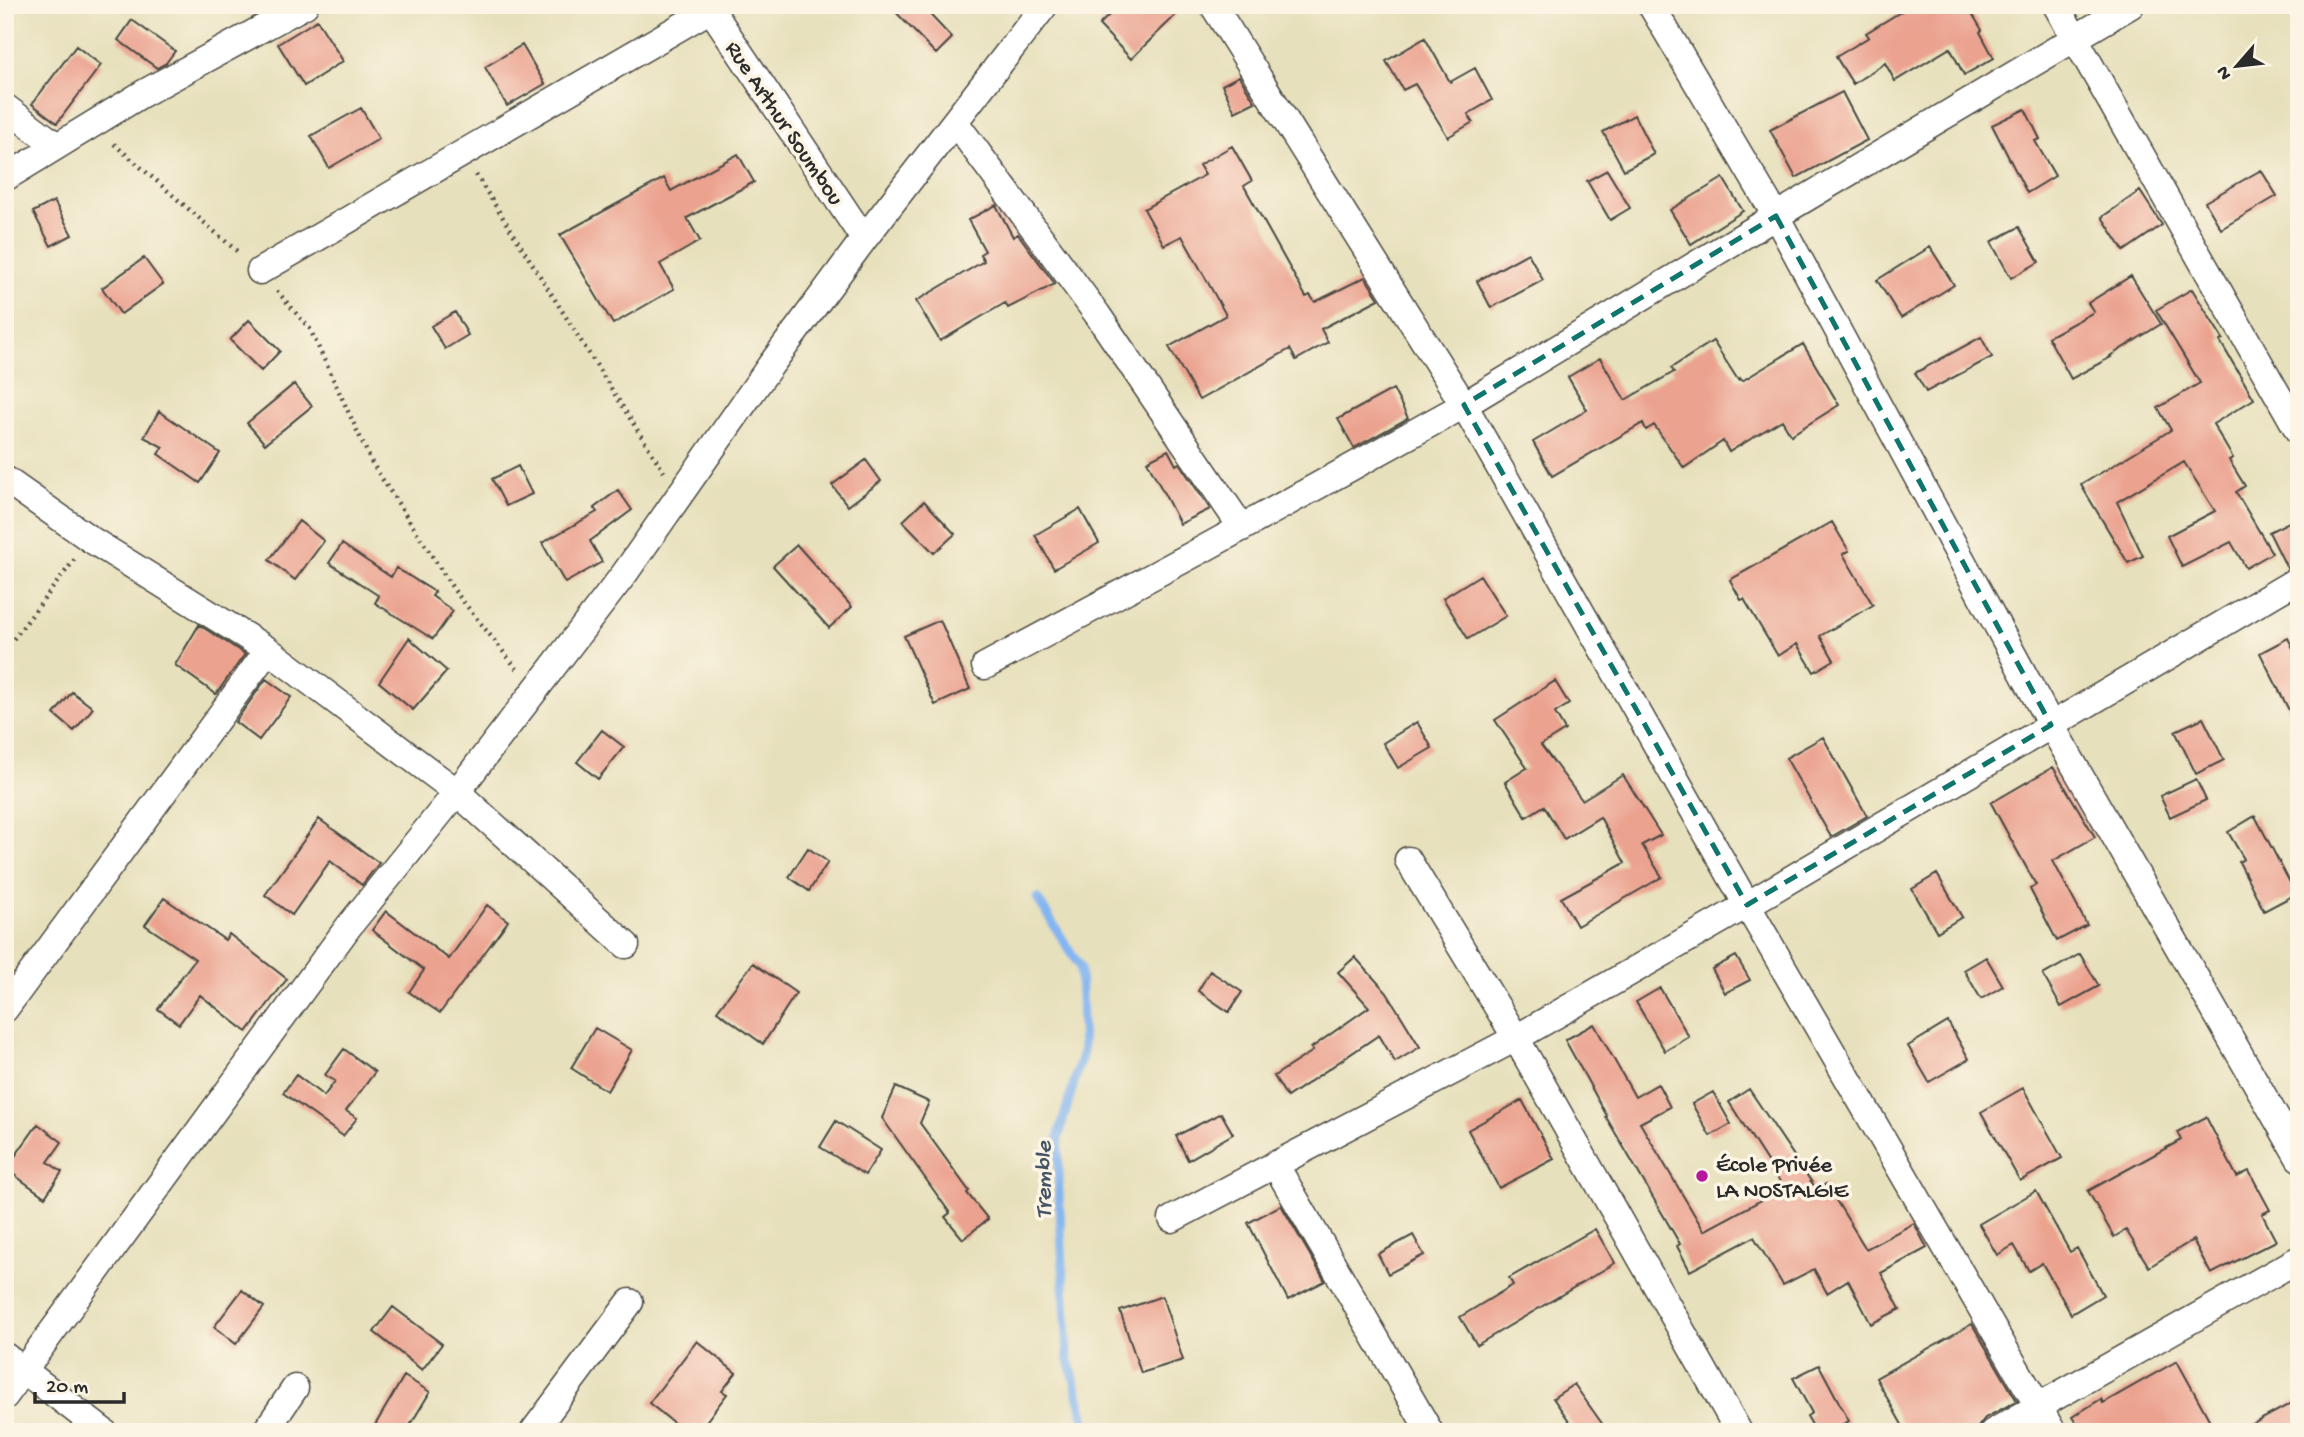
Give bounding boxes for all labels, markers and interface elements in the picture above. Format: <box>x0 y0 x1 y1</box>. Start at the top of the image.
north arrow <box>2202 32 2272 102</box>
street label: Rue Arthur Soumbou <box>718 37 848 212</box>
text: N <box>2212 61 2238 83</box>
water label: Tremble <box>1031 1140 1060 1219</box>
place label: École Privée LA NOSTALGIE <box>1716 1153 1850 1206</box>
marker: École Privée LA NOSTALGIE <box>1694 1168 1710 1184</box>
scale bar <box>35 1360 124 1404</box>
text: 20 m <box>46 1376 88 1401</box>

